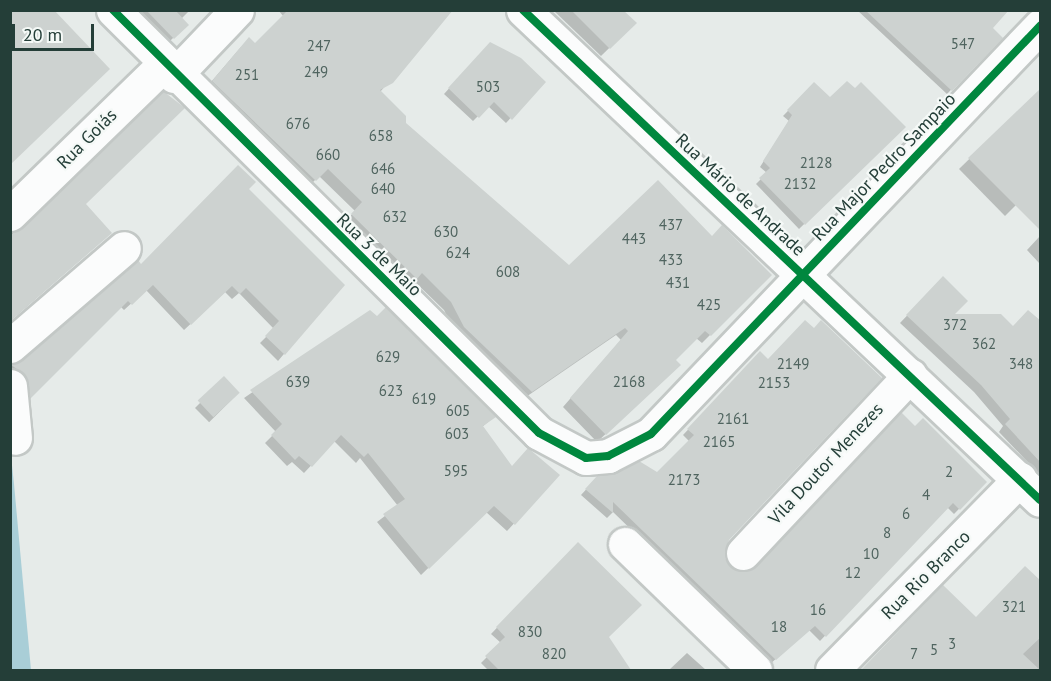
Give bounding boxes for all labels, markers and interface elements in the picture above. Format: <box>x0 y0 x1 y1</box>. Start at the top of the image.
scale bar <box>15 12 98 50</box>
text: 20 m <box>23 23 62 46</box>
house number: 547 <box>951 35 975 53</box>
house number: 247 <box>307 37 331 55</box>
house number: 249 <box>304 63 328 81</box>
house number: 251 <box>235 66 259 84</box>
house number: 503 <box>476 78 500 96</box>
street label: Rua Major Pedro Sampaio <box>808 88 960 246</box>
street label: Rua Goiás <box>53 105 121 173</box>
house number: 676 <box>286 115 310 133</box>
house number: 658 <box>369 127 393 145</box>
street label: Rua Mário de Andrade <box>670 129 810 261</box>
house number: 660 <box>316 146 340 164</box>
house number: 2128 <box>800 154 832 172</box>
house number: 646 <box>371 160 395 178</box>
house number: 2132 <box>784 175 816 193</box>
house number: 640 <box>371 180 395 198</box>
house number: 632 <box>383 208 407 226</box>
street label: Rua 3 de Maio <box>332 209 426 301</box>
house number: 437 <box>659 216 683 234</box>
house number: 630 <box>434 223 458 241</box>
house number: 443 <box>622 230 646 248</box>
house number: 624 <box>446 244 470 262</box>
house number: 433 <box>659 251 683 269</box>
house number: 608 <box>496 263 520 281</box>
house number: 431 <box>666 274 690 292</box>
house number: 425 <box>697 296 721 314</box>
house number: 372 <box>943 316 967 334</box>
house number: 362 <box>972 335 996 353</box>
house number: 629 <box>376 348 400 366</box>
house number: 2149 <box>777 355 809 373</box>
house number: 348 <box>1009 355 1033 373</box>
house number: 639 <box>286 373 310 391</box>
house number: 2168 <box>613 373 645 391</box>
house number: 2153 <box>758 374 790 392</box>
house number: 623 <box>379 382 403 400</box>
house number: 619 <box>412 390 436 408</box>
street label: Vila Doutor Menezes <box>764 399 888 529</box>
house number: 605 <box>446 402 470 420</box>
house number: 2161 <box>717 410 749 428</box>
house number: 603 <box>445 425 469 443</box>
house number: 2165 <box>703 433 735 451</box>
house number: 595 <box>444 462 468 480</box>
house number: 2 <box>945 463 953 481</box>
house number: 2173 <box>668 471 700 489</box>
house number: 4 <box>922 486 930 504</box>
house number: 6 <box>902 505 910 523</box>
house number: 8 <box>883 524 891 542</box>
street label: Rua Rio Branco <box>877 526 975 624</box>
house number: 10 <box>863 545 879 563</box>
house number: 12 <box>845 564 861 582</box>
house number: 321 <box>1002 598 1026 616</box>
house number: 16 <box>810 601 826 619</box>
house number: 18 <box>771 618 787 636</box>
house number: 830 <box>518 623 542 641</box>
house number: 3 <box>948 635 956 653</box>
house number: 5 <box>930 641 938 659</box>
house number: 820 <box>542 645 566 663</box>
house number: 7 <box>910 645 918 663</box>

